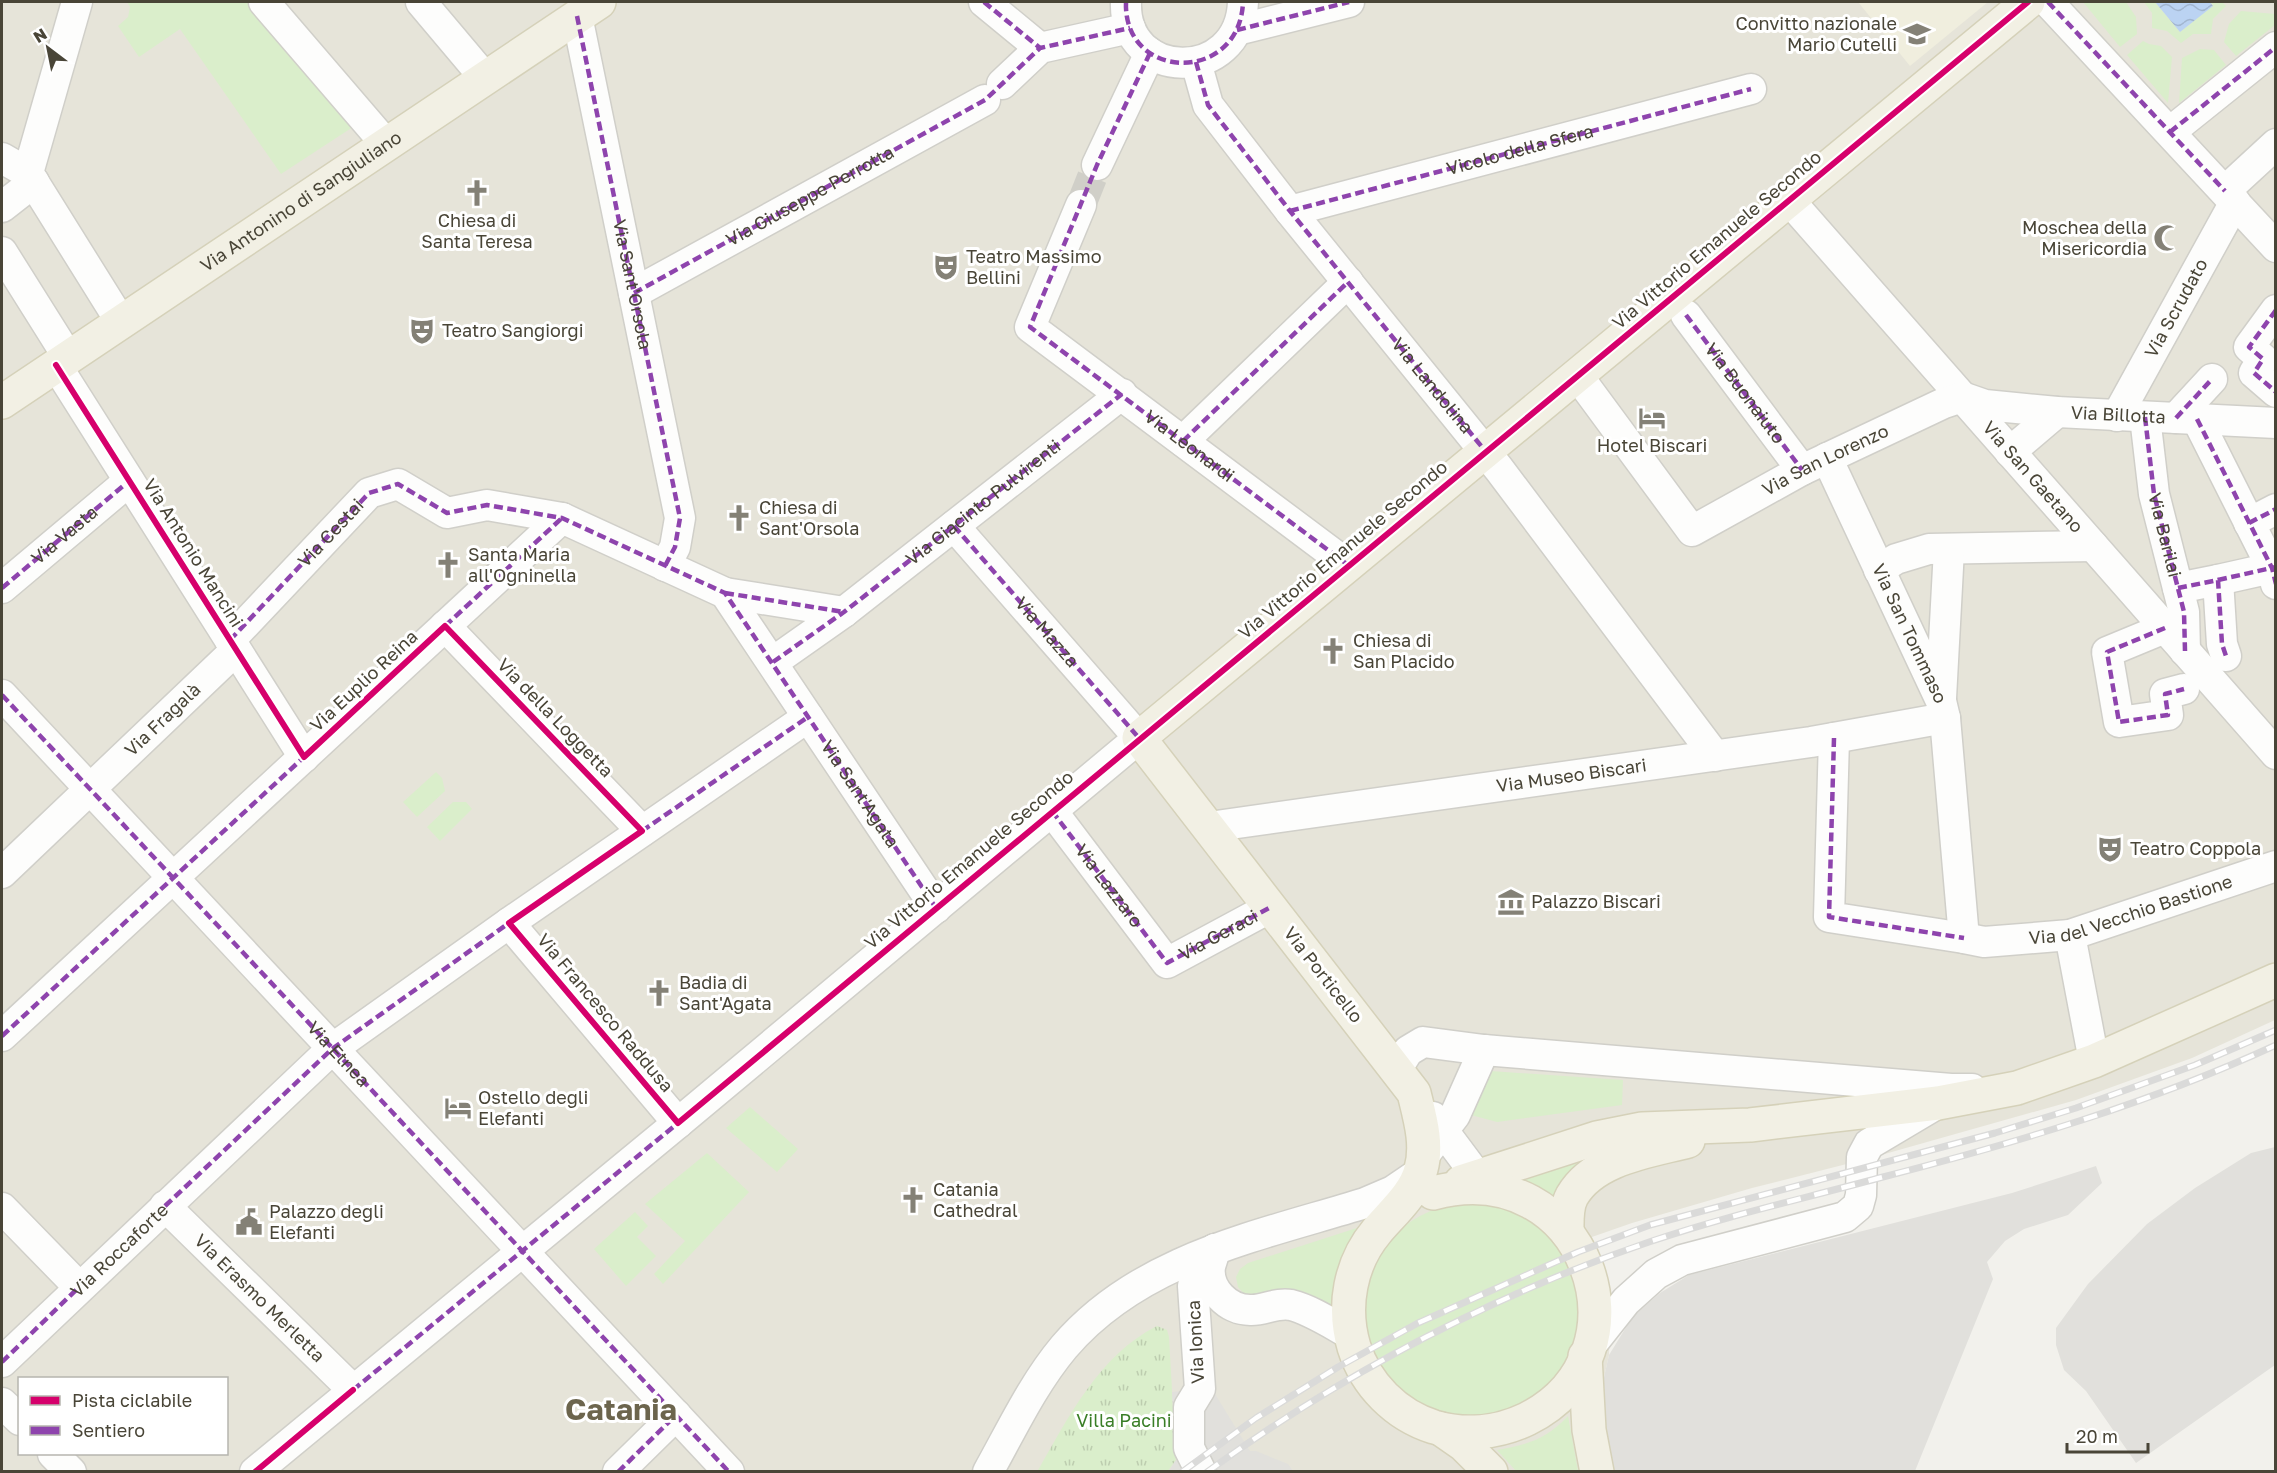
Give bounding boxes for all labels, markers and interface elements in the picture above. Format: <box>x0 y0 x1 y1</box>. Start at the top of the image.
place label: Convitto nazionale Mario Cutelli <box>1736 12 1897 55</box>
north arrow <box>18 18 78 78</box>
school or university icon: Convitto nazionale Mario Cutelli <box>1902 19 1932 49</box>
text: N <box>30 24 51 47</box>
street label: Vicolo della Sfera <box>1444 119 1596 179</box>
street label: Via Antonino di Sangiuliano <box>196 126 405 276</box>
street label: Via Giuseppe Perrotta <box>722 140 897 250</box>
street label: Via Vittorio Emanuele Secondo <box>1607 145 1825 333</box>
church icon: Chiesa di Santa Teresa <box>462 178 492 208</box>
place label: Chiesa di Santa Teresa <box>421 209 533 252</box>
place label: Moschea della Misericordia <box>2022 216 2147 259</box>
street label: Via Sant'Orsola <box>609 217 657 351</box>
mosque icon: Moschea della Misericordia <box>2152 223 2182 253</box>
place label: Teatro Massimo Bellini <box>966 245 1102 288</box>
theatre icon: Teatro Massimo Bellini <box>931 252 961 282</box>
street label: Via Scrudato <box>2139 254 2212 361</box>
theatre icon: Teatro Sangiorgi <box>407 316 437 346</box>
place label: Teatro Sangiorgi <box>442 319 584 341</box>
street label: Via Landolina <box>1388 333 1478 438</box>
street label: Via Buonaiuto <box>1701 338 1790 448</box>
street label: Via Billotta <box>2070 401 2166 427</box>
hotel icon: Hotel Biscari <box>1637 403 1667 433</box>
street label: Via Leonardi <box>1140 404 1239 486</box>
street label: Via San Gaetano <box>1978 416 2088 537</box>
street label: Via San Lorenzo <box>1758 419 1892 500</box>
street label: Via Giacinto Pulvirenti <box>901 434 1065 569</box>
place label: Hotel Biscari <box>1597 434 1707 456</box>
street label: Via Vittorio Emanuele Secondo <box>1233 455 1451 643</box>
street label: Via Antonio Mancini <box>139 474 248 631</box>
street label: Via Barilai <box>2144 490 2187 580</box>
street label: Via Cestai <box>293 494 368 571</box>
place label: Chiesa di Sant'Orsola <box>759 496 860 539</box>
street label: Via Vasta <box>27 500 102 568</box>
church icon: Chiesa di Sant'Orsola <box>724 503 754 533</box>
place label: Santa Maria all'Ogninella <box>468 543 576 586</box>
church icon: Santa Maria all'Ogninella <box>433 550 463 580</box>
street label: Via San Tommaso <box>1868 560 1952 707</box>
street label: Via Mazza <box>1011 592 1084 671</box>
street label: Via Euplio Reina <box>305 625 422 736</box>
place label: Chiesa di San Placido <box>1353 629 1454 672</box>
church icon: Chiesa di San Placido <box>1318 636 1348 666</box>
street label: Via della Loggetta <box>493 653 618 781</box>
street label: Via Fragalà <box>120 678 205 760</box>
street label: Via Sant'Agata <box>817 736 904 851</box>
street label: Via Museo Biscari <box>1495 753 1648 796</box>
street label: Via Vittorio Emanuele Secondo <box>859 765 1077 953</box>
theatre icon: Teatro Coppola <box>2095 834 2125 864</box>
place label: Teatro Coppola <box>2130 837 2261 859</box>
street label: Via Lazzaro <box>1071 839 1148 931</box>
street label: Via del Vecchio Bastione <box>2028 869 2235 948</box>
museum icon: Palazzo Biscari <box>1496 887 1526 917</box>
place label: Palazzo Biscari <box>1531 890 1661 912</box>
street label: Via Geraci <box>1175 904 1261 965</box>
street label: Via Porticello <box>1279 922 1368 1027</box>
street label: Via Francesco Raddusa <box>533 929 679 1096</box>
place label: Badia di Sant'Agata <box>679 971 772 1014</box>
church icon: Badia di Sant'Agata <box>644 978 674 1008</box>
street label: Via Etnea <box>303 1016 375 1091</box>
place label: Ostello degli Elefanti <box>478 1086 588 1129</box>
hotel icon: Ostello degli Elefanti <box>443 1093 473 1123</box>
place label: Catania Cathedral <box>933 1178 1018 1221</box>
church icon: Catania Cathedral <box>898 1185 928 1215</box>
street label: Via Roccaforte <box>65 1198 172 1301</box>
place label: Palazzo degli Elefanti <box>269 1200 384 1243</box>
public building icon: Palazzo degli Elefanti <box>234 1207 264 1237</box>
street label: Via Erasmo Merletta <box>190 1229 330 1366</box>
street label: Via Ionica <box>1182 1300 1208 1385</box>
legend <box>18 1377 228 1455</box>
text: Pista ciclabile <box>72 1389 192 1411</box>
district label: Catania <box>565 1391 677 1427</box>
park label: Villa Pacini <box>1076 1409 1172 1431</box>
scale bar <box>2067 1416 2148 1454</box>
text: Sentiero <box>72 1419 145 1441</box>
text: 20 m <box>2076 1425 2118 1447</box>

